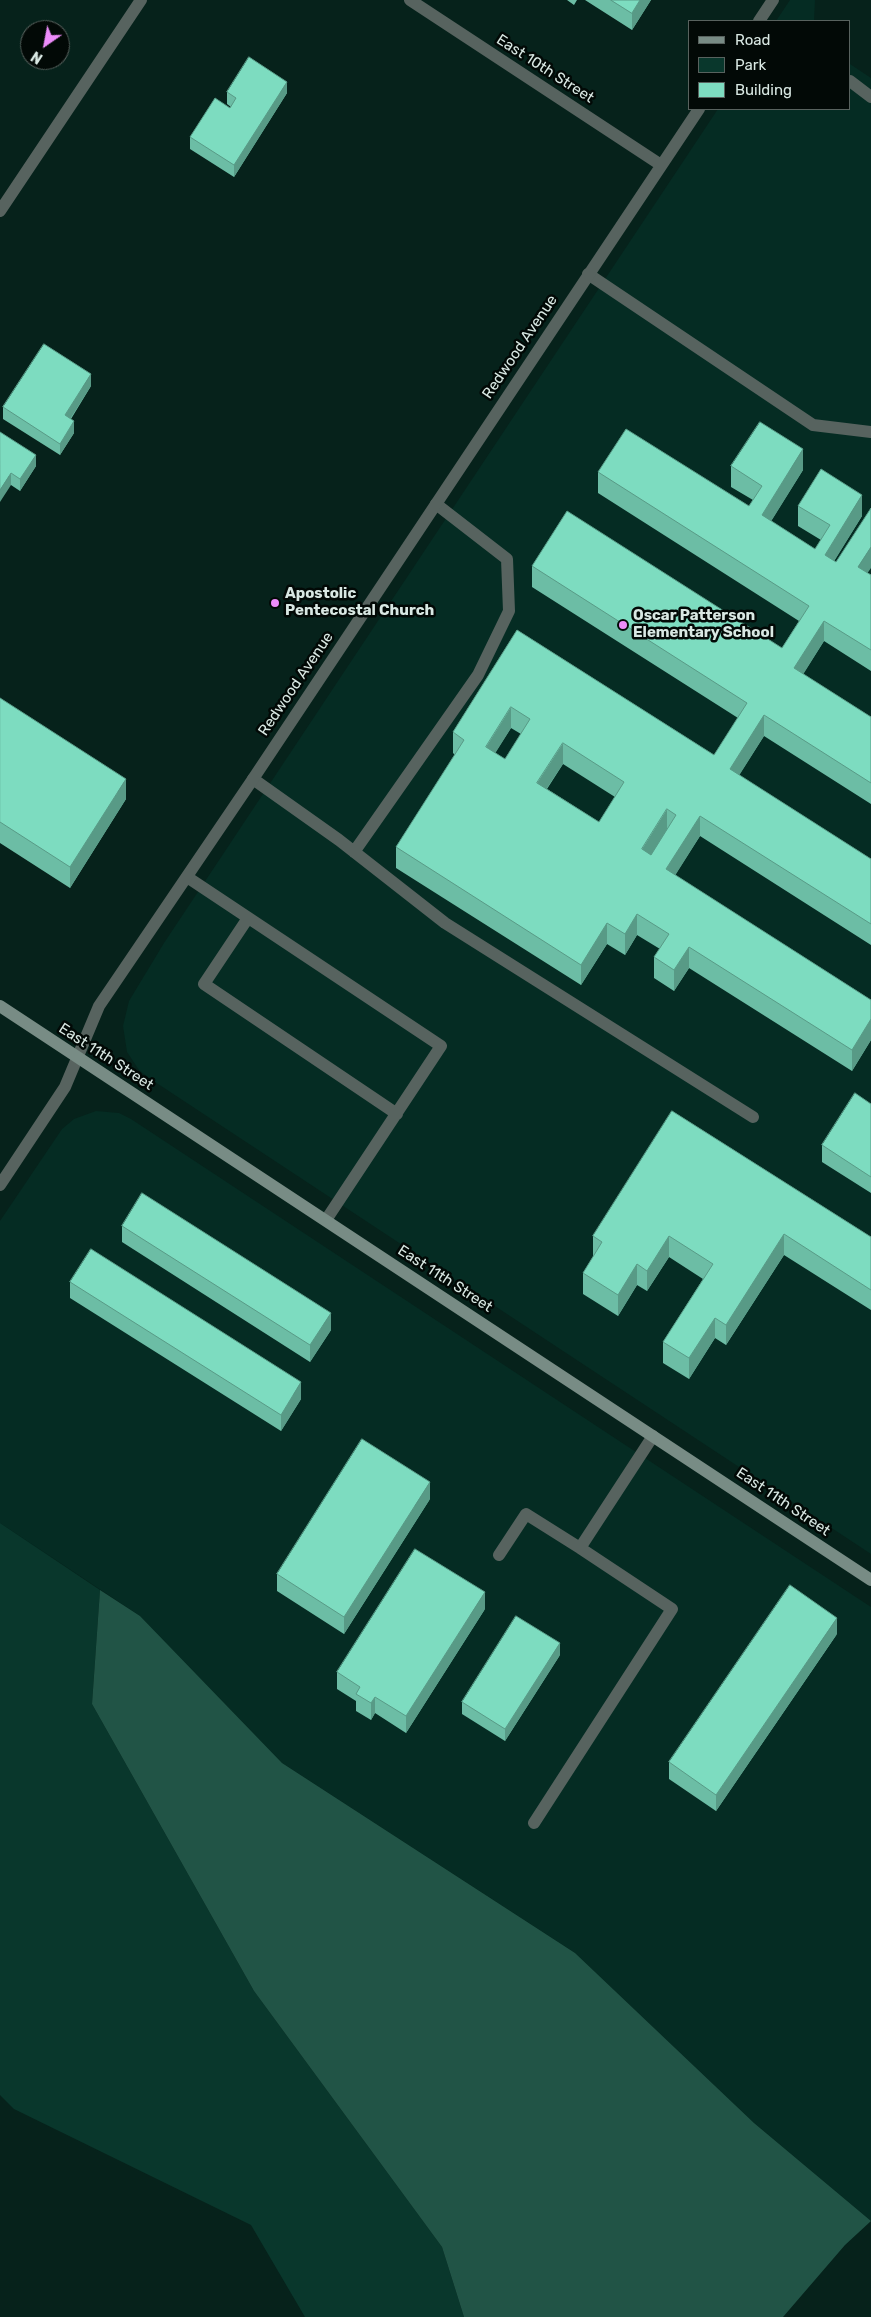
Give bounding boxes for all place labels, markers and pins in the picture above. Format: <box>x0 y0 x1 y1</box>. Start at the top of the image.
place label: Apostolic Pentecostal Church <box>285 585 434 620</box>
marker: Apostolic Pentecostal Church <box>269 597 281 609</box>
place label: Oscar Patterson Elementary School <box>633 607 774 642</box>
marker: Oscar Patterson Elementary School <box>617 619 629 631</box>

